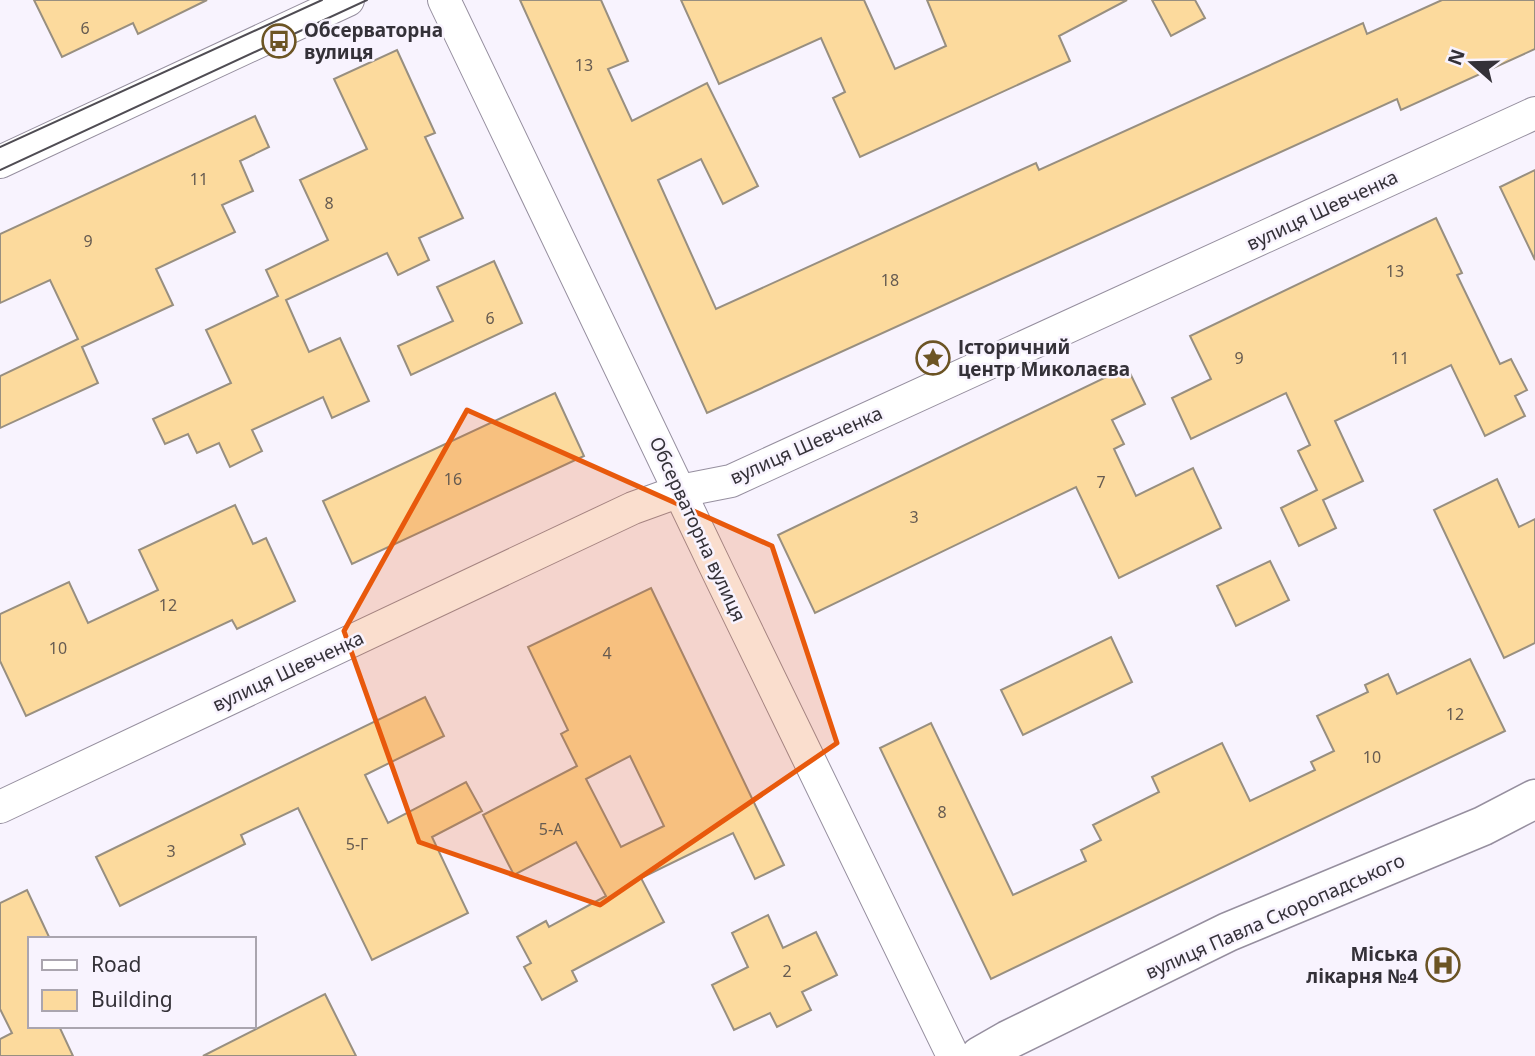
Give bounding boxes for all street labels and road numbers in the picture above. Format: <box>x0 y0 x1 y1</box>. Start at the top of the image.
street label: вулиця Шевченка <box>1242 164 1402 256</box>
street label: вулиця Шевченка <box>726 400 886 490</box>
street label: Обсерваторна вулиця <box>644 432 752 626</box>
street label: вулиця Шевченка <box>208 625 368 717</box>
street label: вулиця Павла Скоропадського <box>1141 847 1409 985</box>

